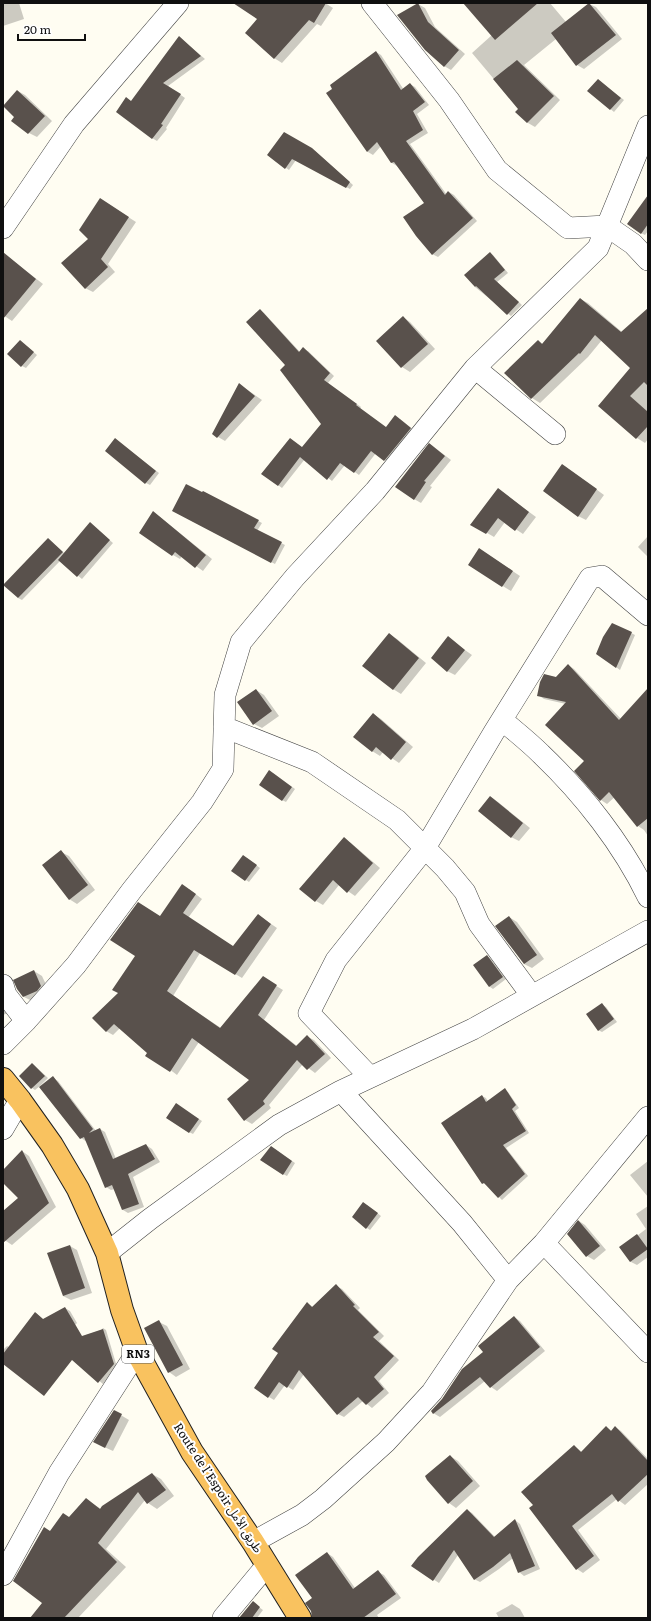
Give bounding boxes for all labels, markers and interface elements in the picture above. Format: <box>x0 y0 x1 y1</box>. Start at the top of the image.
scale bar <box>18 16 85 42</box>
text: 20 m <box>24 20 51 38</box>
road number: RN3 <box>122 1345 154 1363</box>
street label: Route de l’Espoir طريق الأمل <box>170 1419 268 1556</box>

